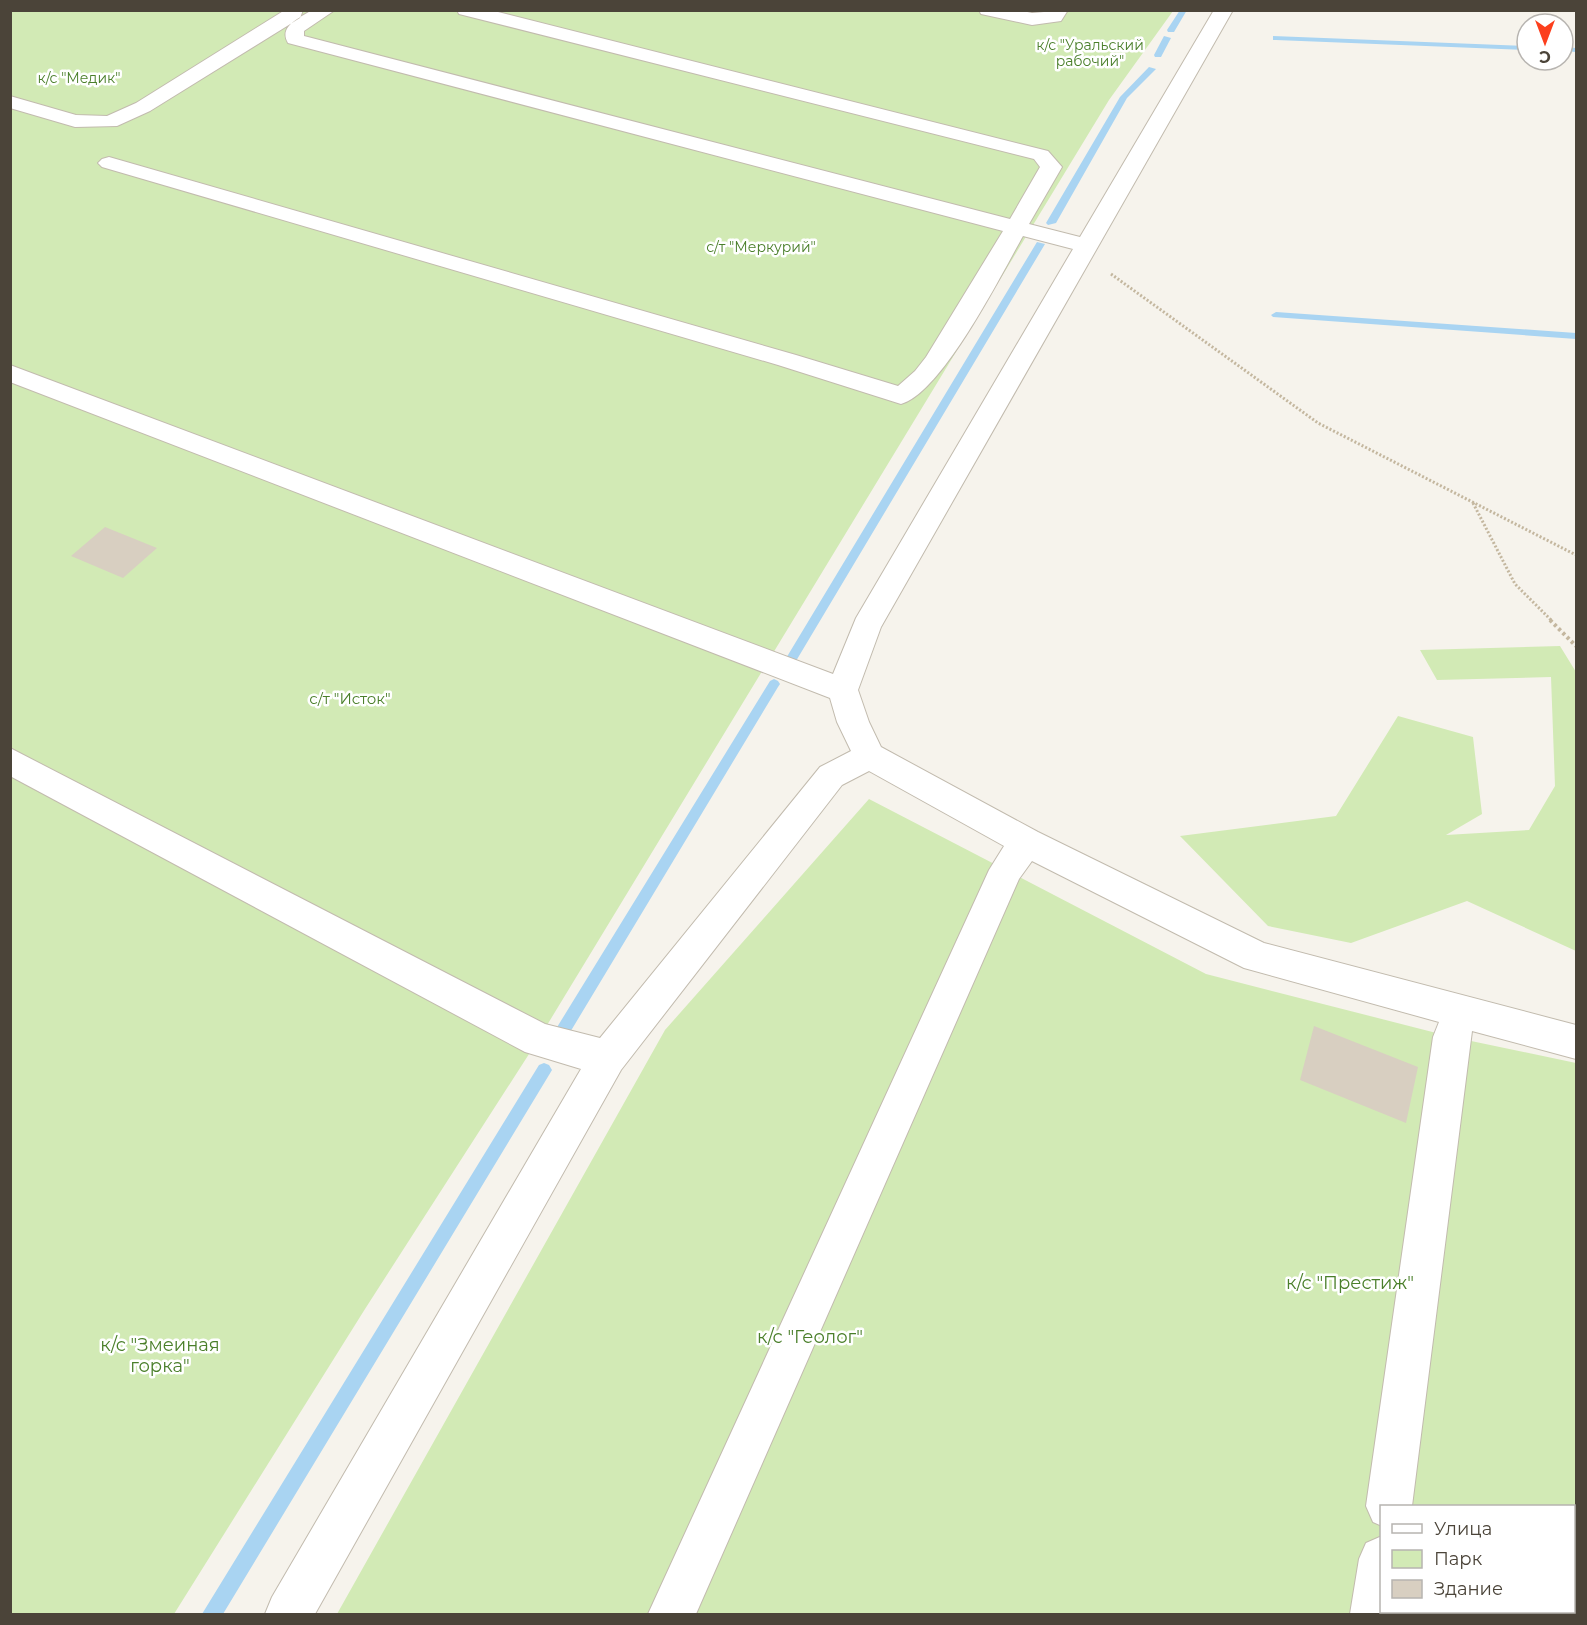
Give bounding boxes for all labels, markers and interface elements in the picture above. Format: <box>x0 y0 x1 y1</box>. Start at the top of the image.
north arrow <box>1515 12 1575 72</box>
park label: к/с "Уральский рабочий" <box>1036 36 1144 70</box>
text: С <box>1539 47 1551 66</box>
park label: к/с "Медик" <box>38 69 120 87</box>
park label: с/т "Меркурий" <box>706 238 816 256</box>
park label: с/т "Исток" <box>309 689 391 708</box>
park label: к/с "Престиж" <box>1286 1272 1414 1294</box>
park label: к/с "Геолог" <box>757 1326 863 1348</box>
park label: к/с "Змеиная горка" <box>100 1334 220 1377</box>
legend <box>1380 1505 1575 1613</box>
text: Улица <box>1434 1518 1492 1540</box>
text: Парк <box>1434 1548 1483 1570</box>
text: Здание <box>1434 1578 1503 1600</box>

